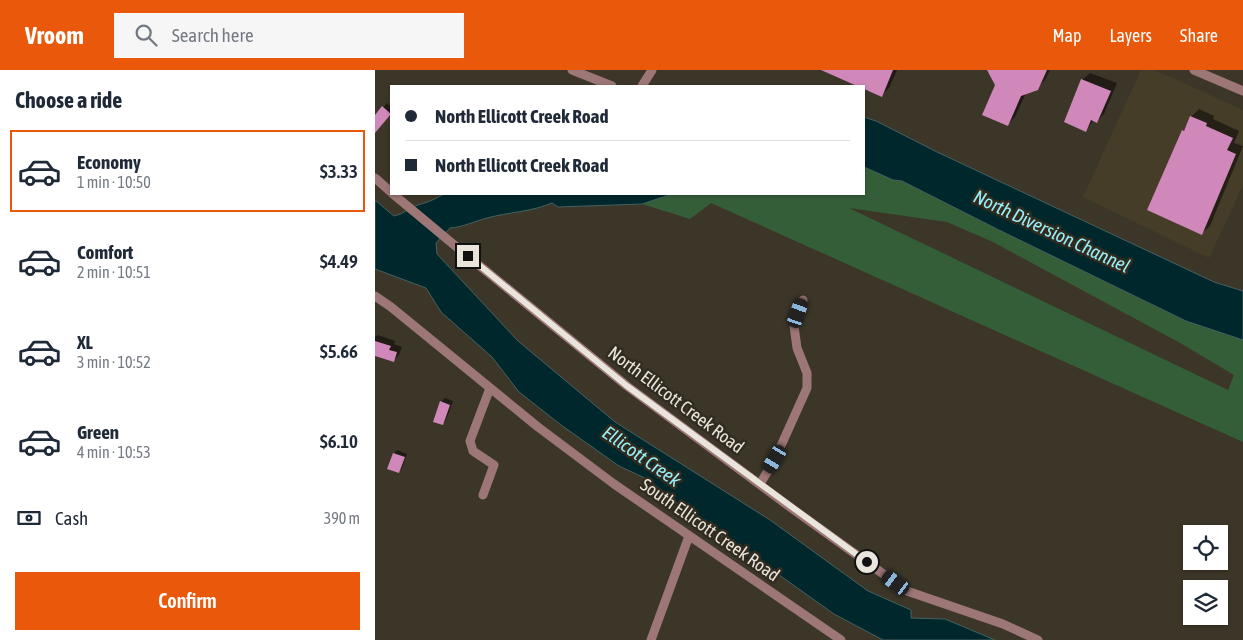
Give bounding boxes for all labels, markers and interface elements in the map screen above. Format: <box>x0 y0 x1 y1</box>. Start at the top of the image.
search box <box>114 13 464 58</box>
icon: search <box>132 21 160 49</box>
text: Vroom <box>25 22 84 49</box>
text: Search here <box>172 24 254 46</box>
text: Map <box>1052 25 1081 46</box>
text: Layers <box>1109 25 1152 46</box>
text: Share <box>1180 25 1218 46</box>
text: Choose a ride <box>15 87 122 113</box>
text: North Ellicott Creek Road <box>435 105 608 127</box>
icon: car <box>17 149 62 194</box>
text: Economy <box>77 151 141 173</box>
text: North Ellicott Creek Road <box>435 154 608 176</box>
text: $3.33 <box>320 160 358 182</box>
text: 1 min · 10:50 <box>77 173 151 191</box>
water label: North Diversion Channel <box>970 185 1134 277</box>
icon: car <box>17 239 62 284</box>
text: Comfort <box>77 241 133 263</box>
route end <box>457 245 479 267</box>
text: $4.49 <box>320 250 358 272</box>
text: 2 min · 10:51 <box>77 263 151 281</box>
car <box>786 296 809 330</box>
icon: car <box>17 329 62 374</box>
text: XL <box>77 331 93 353</box>
text: $5.66 <box>320 340 358 362</box>
street label: North Ellicott Creek Road <box>604 342 748 458</box>
text: 3 min · 10:52 <box>77 353 151 371</box>
icon: car <box>17 419 62 464</box>
text: Green <box>77 421 119 443</box>
water label: Ellicott Creek <box>598 421 686 491</box>
text: $6.10 <box>320 430 358 452</box>
car <box>760 442 789 476</box>
text: 4 min · 10:53 <box>77 443 151 461</box>
street label: South Ellicott Creek Road <box>637 474 784 585</box>
icon: cash <box>15 504 43 532</box>
text: Cash <box>55 507 88 529</box>
text: 390 m <box>324 509 360 527</box>
map controls <box>1183 525 1228 625</box>
button: locate <box>1183 525 1228 570</box>
route start <box>856 551 878 573</box>
car <box>879 568 912 598</box>
button: Confirm <box>15 572 360 630</box>
button: layers <box>1183 580 1228 625</box>

